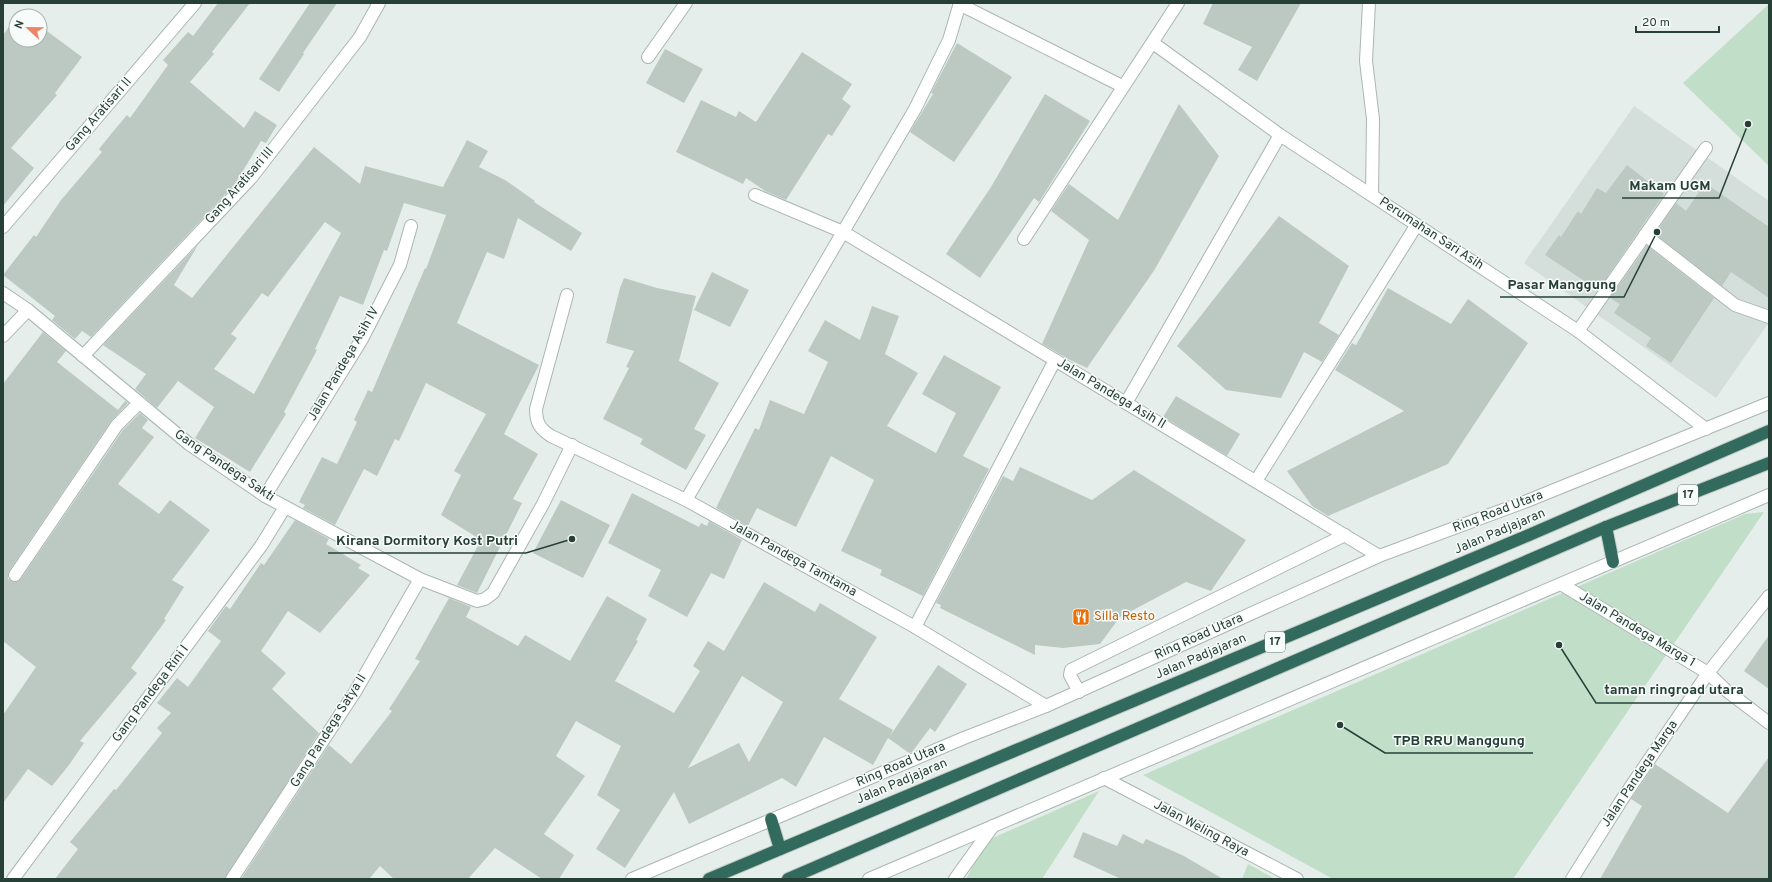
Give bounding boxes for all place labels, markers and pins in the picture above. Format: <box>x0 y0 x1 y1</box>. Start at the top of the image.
callout: Makam UGM <box>1622 172 1719 198</box>
callout: Pasar Manggung <box>1500 271 1624 297</box>
callout: Kirana Dormitory Kost Putri <box>328 527 526 553</box>
restaurant icon: Silla Resto <box>1071 607 1091 627</box>
place label: Silla Resto <box>1094 609 1155 625</box>
callout: taman ringroad utara <box>1596 677 1752 703</box>
callout: TPB RRU Manggung <box>1385 727 1533 753</box>

